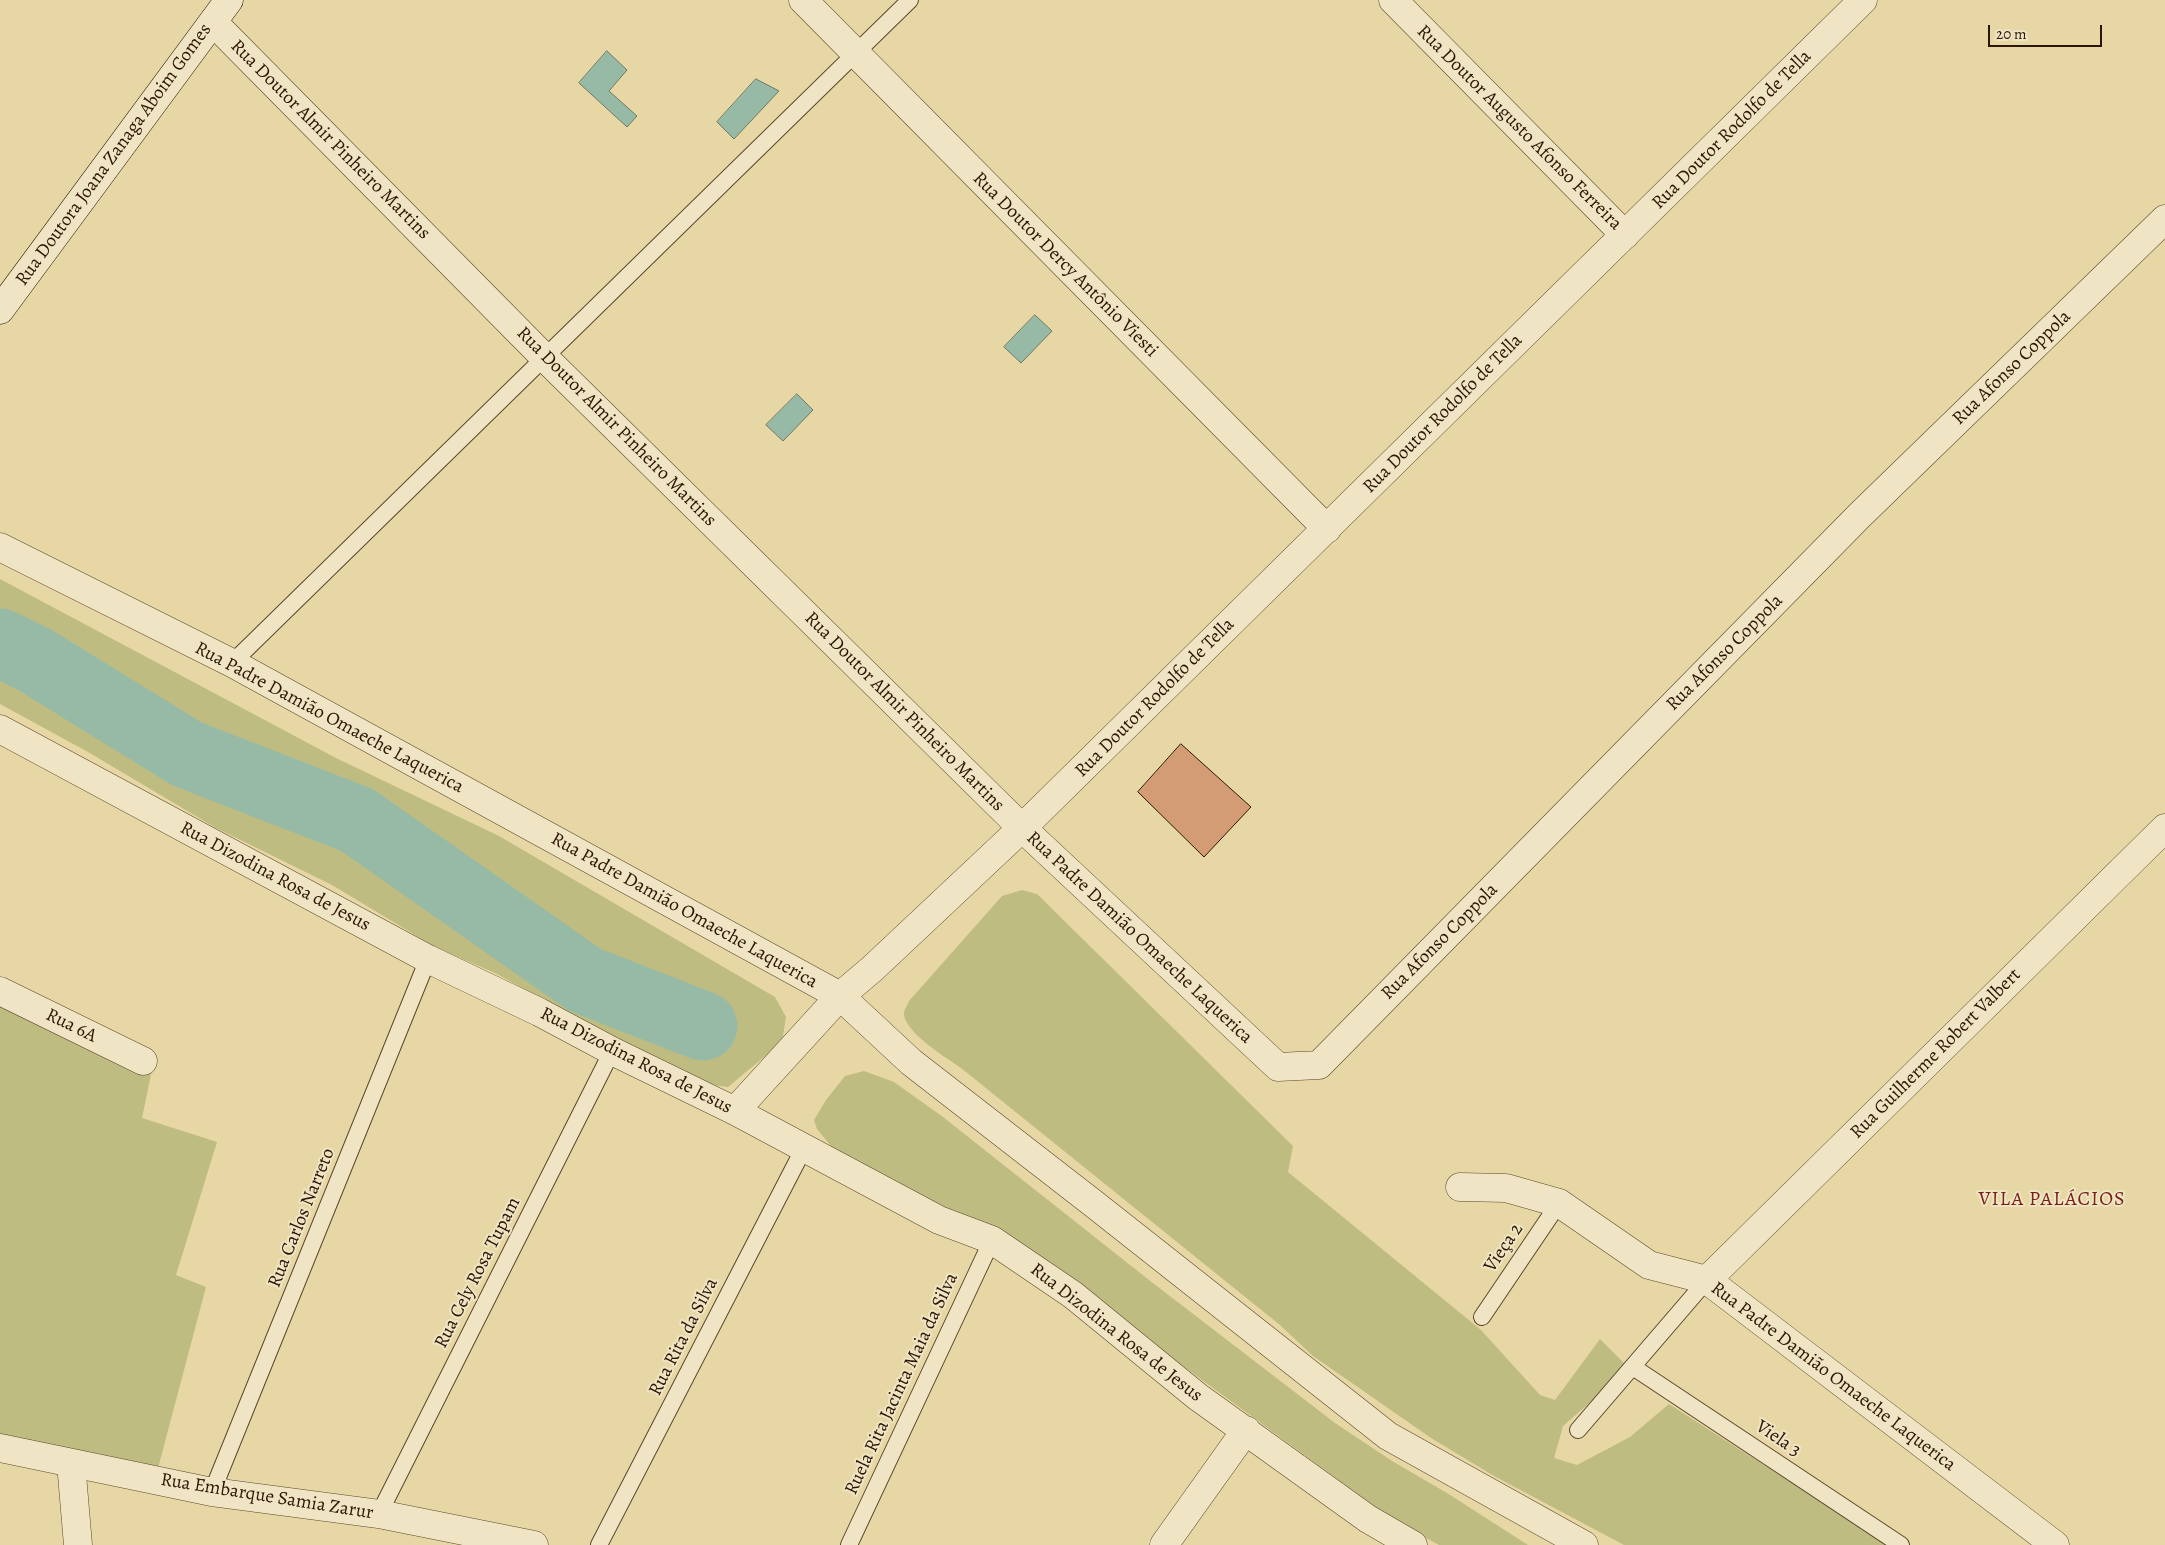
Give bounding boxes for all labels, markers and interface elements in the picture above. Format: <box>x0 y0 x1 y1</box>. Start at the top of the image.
scale bar <box>1990 15 2104 47</box>
street label: Rua Doutora Joana Zanaga Aboim Gomes <box>11 19 217 291</box>
street label: Rua Doutor Augusto Afonso Ferreira <box>1412 21 1626 235</box>
text: 20 m <box>1996 24 2027 44</box>
street label: Rua Doutor Almir Pinheiro Martins <box>225 35 435 245</box>
street label: Rua Doutor Rodolfo de Tella <box>1648 46 1816 214</box>
street label: Rua Doutor Dercy Antônio Viesti <box>968 168 1162 362</box>
street label: Rua Afonso Coppola <box>1948 306 2076 430</box>
street label: Rua Doutor Almir Pinheiro Martins <box>511 322 721 532</box>
street label: Rua Doutor Rodolfo de Tella <box>1359 330 1527 498</box>
street label: Rua Afonso Coppola <box>1662 590 1788 716</box>
street label: Rua Doutor Almir Pinheiro Martins <box>799 607 1009 817</box>
street label: Rua Doutor Rodolfo de Tella <box>1071 614 1239 782</box>
street label: Rua Padre Damião Omaeche Laquerica <box>191 637 467 799</box>
street label: Rua Dizodina Rosa de Jesus <box>176 817 374 937</box>
street label: Rua Padre Damião Omaeche Laquerica <box>1021 827 1257 1049</box>
street label: Rua Padre Damião Omaeche Laquerica <box>547 828 821 994</box>
street label: Rua Afonso Coppola <box>1377 879 1503 1005</box>
street label: Rua Guilherme Robert Valbert <box>1846 964 2026 1144</box>
street label: Rua Dizodina Rosa de Jesus <box>536 1003 736 1119</box>
street label: Rua 6A <box>42 1004 100 1048</box>
street label: Rua Carlos Narreto <box>264 1145 340 1291</box>
district label: VILA PALÁCIOS <box>1977 1188 2127 1212</box>
street label: Rua Cely Rosa Tupam <box>430 1194 526 1352</box>
street label: Vieça 2 <box>1479 1219 1529 1277</box>
street label: Rua Dizodina Rosa de Jesus <box>1025 1259 1207 1407</box>
street label: Ruela Rita Jacinta Maia da Silva <box>840 1269 964 1499</box>
street label: Rua Rita da Silva <box>644 1274 724 1400</box>
street label: Rua Padre Damião Omaeche Laquerica <box>1706 1277 1960 1477</box>
street label: Viela 3 <box>1751 1416 1805 1462</box>
street label: Rua Embarque Samia Zarur <box>159 1469 375 1525</box>

